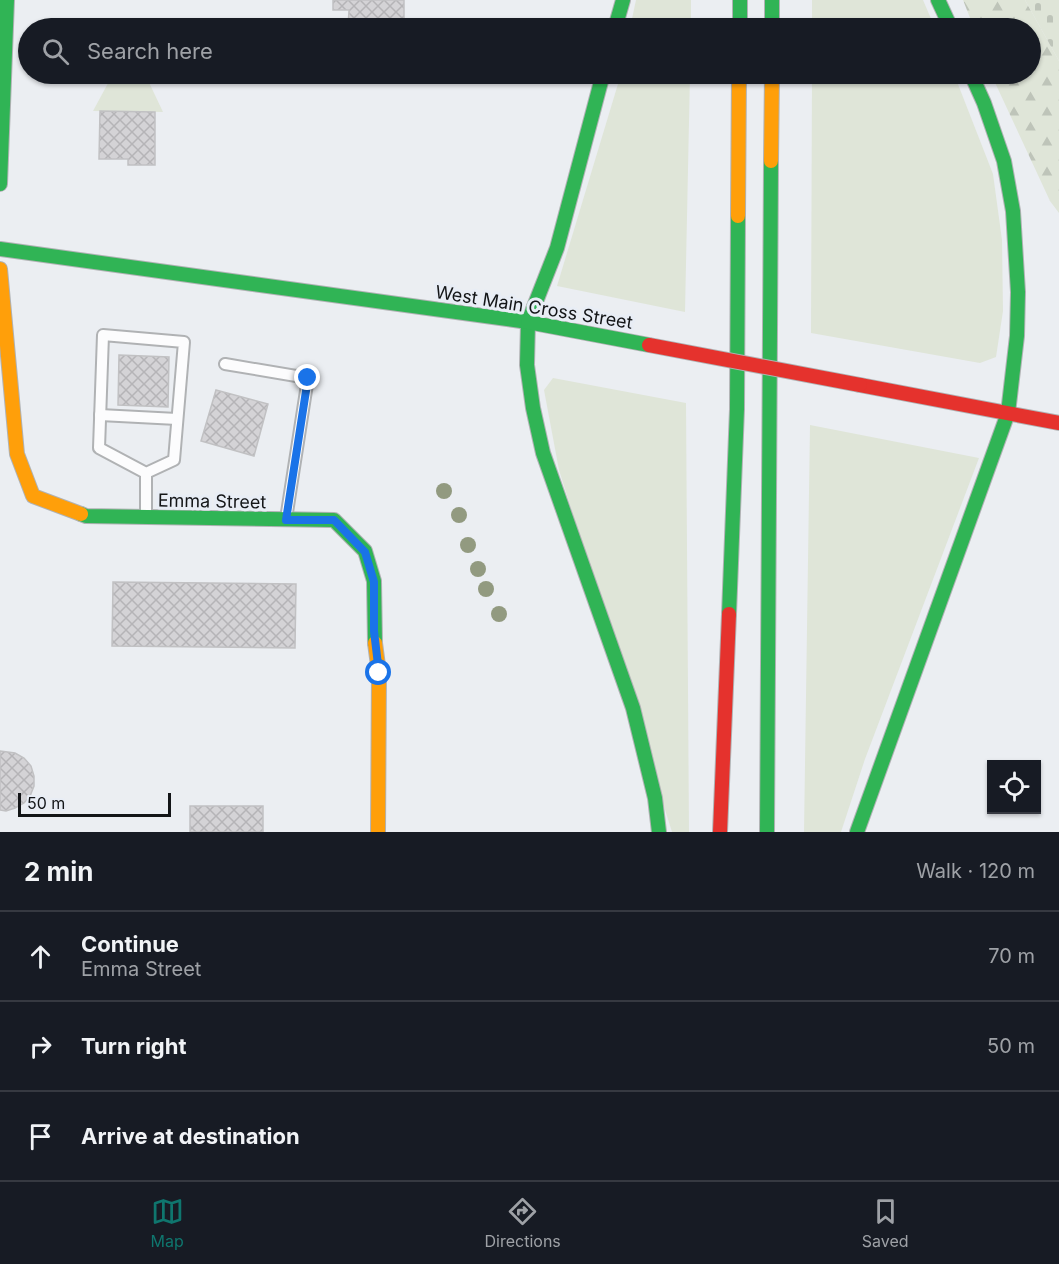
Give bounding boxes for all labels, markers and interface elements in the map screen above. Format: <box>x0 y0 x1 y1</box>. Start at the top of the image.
search box <box>18 18 1041 84</box>
icon: search <box>39 35 72 68</box>
text: Search here <box>87 38 213 64</box>
street label: West Main Cross Street <box>434 281 634 333</box>
route end <box>294 364 320 390</box>
street label: Emma Street <box>158 490 266 512</box>
route start <box>365 659 391 685</box>
map controls <box>987 760 1041 814</box>
button: locate <box>987 760 1041 814</box>
scale bar <box>18 790 171 818</box>
text: 50 m <box>27 793 65 813</box>
text: 2 min <box>24 856 94 887</box>
text: Walk · 120 m <box>916 859 1035 883</box>
text: Continue <box>81 931 179 957</box>
icon: ahead <box>24 940 57 973</box>
text: 70 m <box>988 944 1035 968</box>
text: Emma Street <box>81 957 201 981</box>
icon: right <box>24 1030 57 1063</box>
text: Turn right <box>81 1033 187 1059</box>
text: 50 m <box>987 1034 1035 1058</box>
icon: arrive <box>24 1120 57 1153</box>
text: Arrive at destination <box>81 1123 300 1149</box>
tab: Map <box>150 1195 184 1251</box>
tab: Directions <box>485 1195 561 1251</box>
tab: Saved <box>862 1195 909 1251</box>

